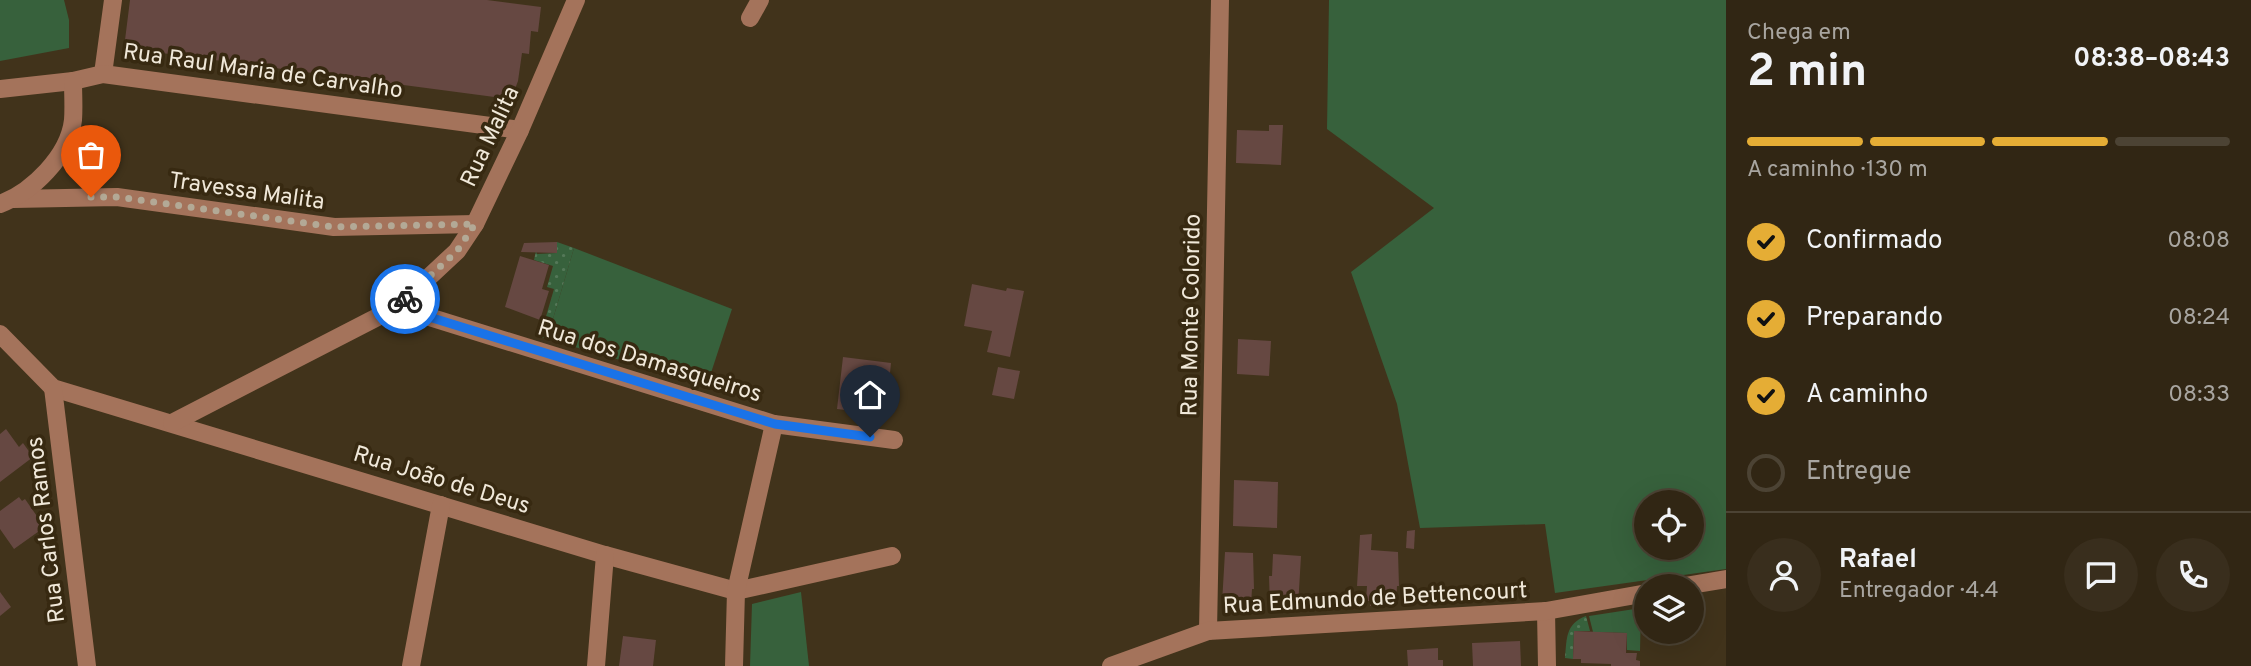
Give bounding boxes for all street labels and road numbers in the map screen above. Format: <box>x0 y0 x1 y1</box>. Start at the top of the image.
street label: Rua Raul Maria de Carvalho <box>121 38 404 106</box>
street label: Rua Malita <box>455 82 527 192</box>
street label: Travessa Malita <box>167 167 326 218</box>
street label: Rua Monte Colorido <box>1176 213 1209 417</box>
street label: Rua dos Damasqueiros <box>534 314 765 410</box>
street label: Rua Carlos Ramos <box>22 435 73 624</box>
street label: Rua João de Deus <box>349 441 533 522</box>
street label: Rua Edmundo de Bettencourt <box>1222 577 1528 622</box>

